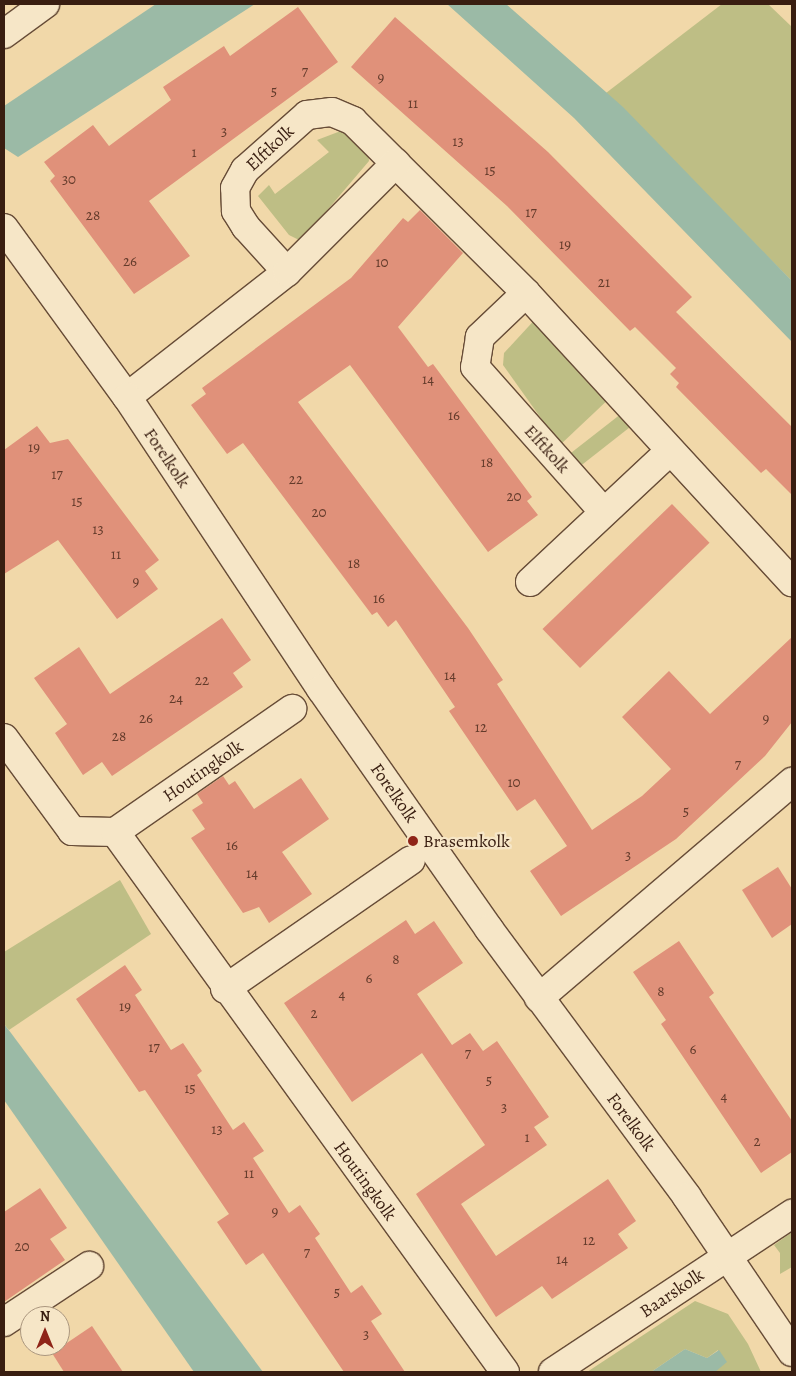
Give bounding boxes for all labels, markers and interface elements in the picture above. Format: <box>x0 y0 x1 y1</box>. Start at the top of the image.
house number: 7 <box>302 63 308 81</box>
house number: 9 <box>378 69 384 87</box>
house number: 5 <box>271 83 277 101</box>
house number: 11 <box>408 95 418 113</box>
street label: Elftkolk <box>242 120 298 176</box>
house number: 3 <box>221 123 227 141</box>
house number: 13 <box>452 133 464 151</box>
house number: 1 <box>191 144 197 162</box>
house number: 15 <box>484 162 496 180</box>
house number: 30 <box>62 171 76 189</box>
house number: 17 <box>525 204 537 222</box>
house number: 28 <box>86 207 100 225</box>
house number: 19 <box>559 236 571 254</box>
house number: 26 <box>123 253 137 271</box>
house number: 10 <box>375 254 389 272</box>
house number: 21 <box>598 274 610 292</box>
house number: 14 <box>422 371 434 389</box>
house number: 16 <box>448 407 460 425</box>
street label: Elftkolk <box>520 420 574 478</box>
street label: Forelkolk <box>139 424 195 492</box>
house number: 19 <box>28 439 40 457</box>
house number: 18 <box>481 454 493 472</box>
house number: 17 <box>51 466 63 484</box>
house number: 22 <box>289 471 303 489</box>
house number: 20 <box>506 488 522 506</box>
house number: 15 <box>71 493 83 511</box>
house number: 20 <box>311 504 327 522</box>
house number: 13 <box>92 521 104 539</box>
house number: 11 <box>111 546 121 564</box>
house number: 18 <box>348 555 360 573</box>
house number: 9 <box>133 573 139 591</box>
house number: 16 <box>373 590 385 608</box>
house number: 14 <box>444 667 456 685</box>
house number: 22 <box>195 672 209 690</box>
house number: 24 <box>169 690 183 708</box>
house number: 26 <box>139 710 153 728</box>
house number: 9 <box>763 710 769 728</box>
house number: 12 <box>475 719 487 737</box>
house number: 28 <box>112 728 126 746</box>
street label: Houtingkolk <box>159 736 247 806</box>
house number: 7 <box>735 756 741 774</box>
street label: Forelkolk <box>366 759 422 827</box>
house number: 10 <box>507 774 521 792</box>
house number: 5 <box>683 803 689 821</box>
place label: Brasemkolk <box>423 830 510 852</box>
marker: Brasemkolk <box>407 835 419 847</box>
house number: 16 <box>226 837 238 855</box>
house number: 3 <box>625 847 631 865</box>
house number: 14 <box>246 865 258 883</box>
house number: 8 <box>392 951 400 969</box>
house number: 6 <box>366 970 372 988</box>
house number: 8 <box>657 983 665 1001</box>
house number: 4 <box>339 986 345 1004</box>
house number: 19 <box>119 998 131 1016</box>
house number: 2 <box>310 1005 318 1023</box>
house number: 17 <box>148 1039 160 1057</box>
house number: 6 <box>690 1041 696 1059</box>
house number: 7 <box>465 1045 471 1063</box>
house number: 5 <box>486 1072 492 1090</box>
house number: 15 <box>184 1080 196 1098</box>
house number: 4 <box>721 1088 727 1106</box>
street label: Forelkolk <box>602 1089 660 1155</box>
house number: 3 <box>501 1099 507 1117</box>
house number: 13 <box>211 1121 223 1139</box>
house number: 1 <box>524 1129 530 1147</box>
house number: 2 <box>753 1133 761 1151</box>
street label: Houtingkolk <box>329 1137 401 1225</box>
house number: 11 <box>244 1165 254 1183</box>
house number: 9 <box>272 1203 278 1221</box>
house number: 12 <box>583 1232 595 1250</box>
house number: 20 <box>14 1238 30 1256</box>
house number: 7 <box>304 1244 310 1262</box>
house number: 14 <box>556 1251 568 1269</box>
street label: Baarskolk <box>636 1264 708 1322</box>
house number: 5 <box>334 1284 340 1302</box>
north arrow <box>20 1306 70 1356</box>
text: N <box>40 1307 50 1326</box>
house number: 3 <box>363 1326 369 1344</box>

